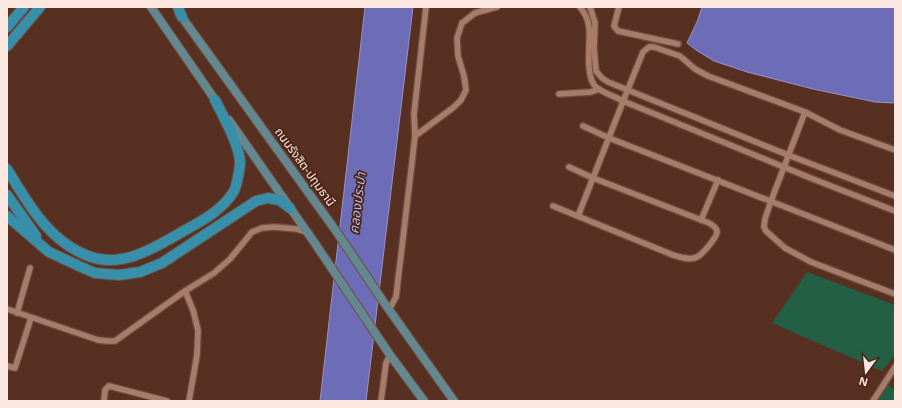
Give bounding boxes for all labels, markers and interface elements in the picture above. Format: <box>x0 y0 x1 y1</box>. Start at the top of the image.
street label: ถนนรังสิต-ปทุมธานี <box>271 124 340 209</box>
water label: คลองประปา <box>344 171 370 235</box>
north arrow <box>846 352 886 392</box>
text: N <box>857 374 870 391</box>

